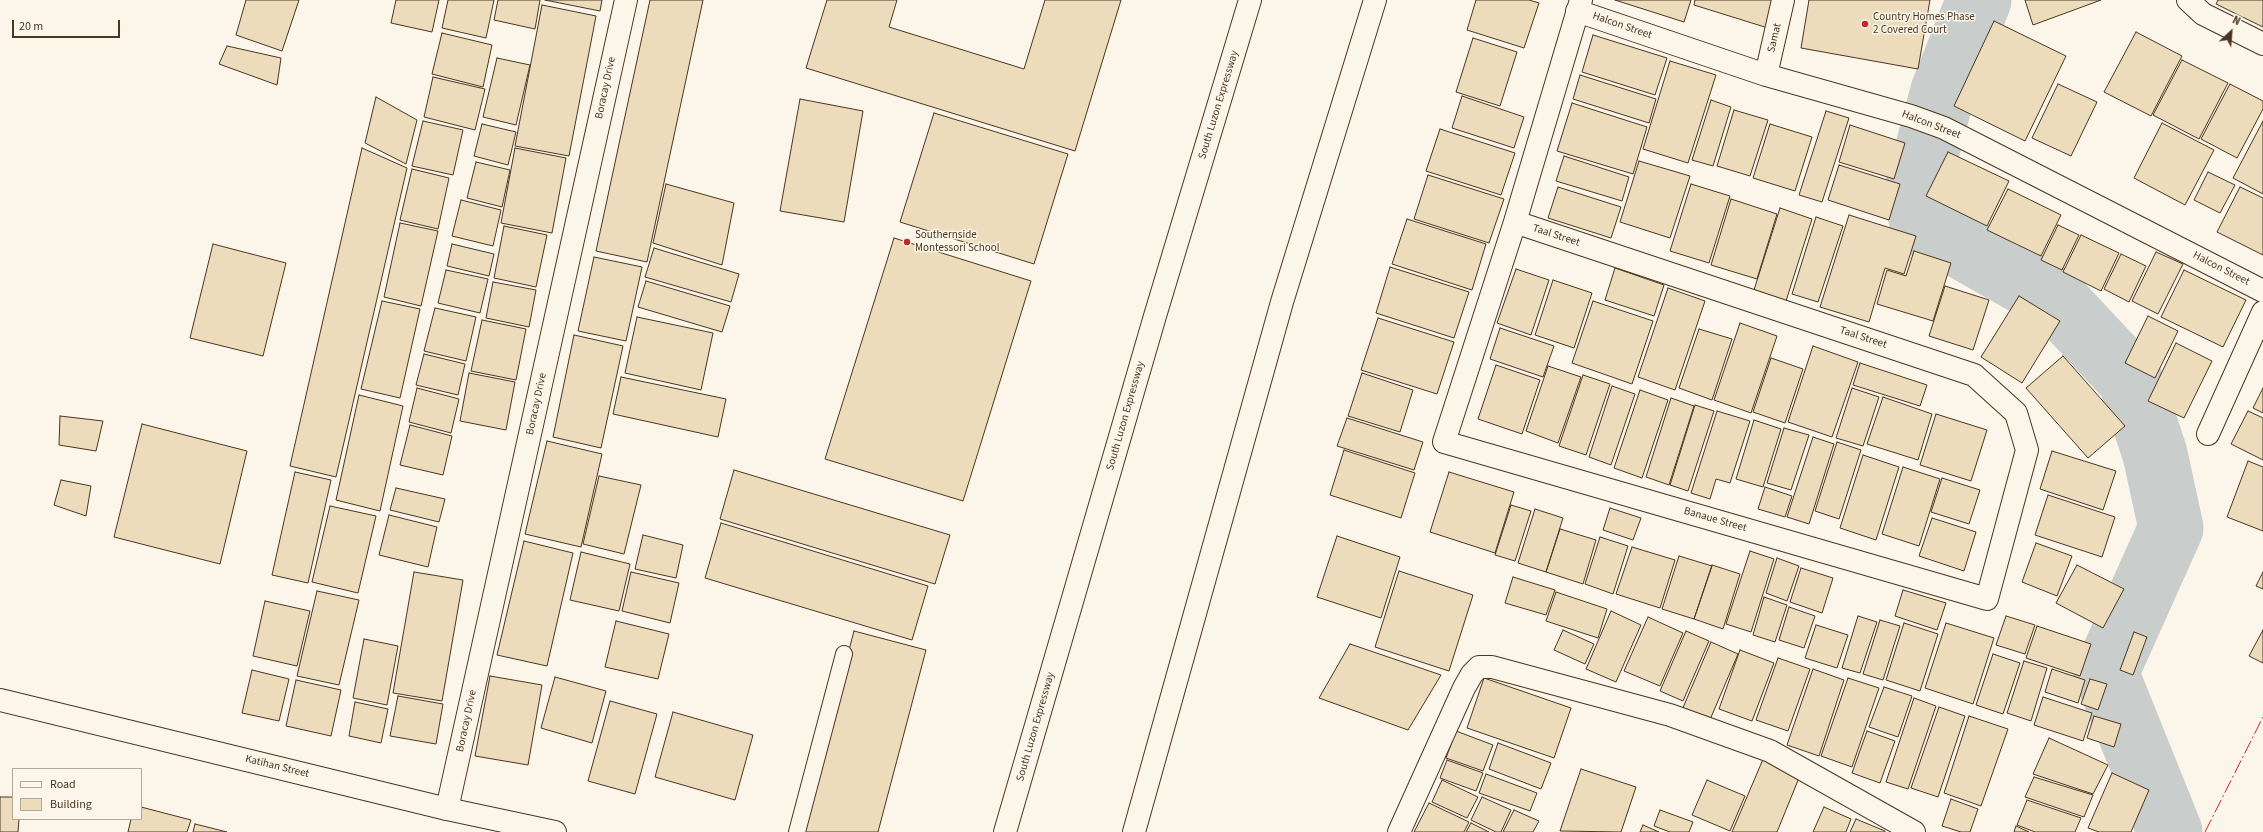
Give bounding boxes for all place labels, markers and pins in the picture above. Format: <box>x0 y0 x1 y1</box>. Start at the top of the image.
place label: Country Homes Phase 2 Covered Court <box>1873 11 1975 37</box>
marker: Country Homes Phase 2 Covered Court <box>1860 19 1870 29</box>
place label: Southernside Montessori School <box>915 229 1000 255</box>
marker: Southernside Montessori School <box>902 237 912 247</box>

